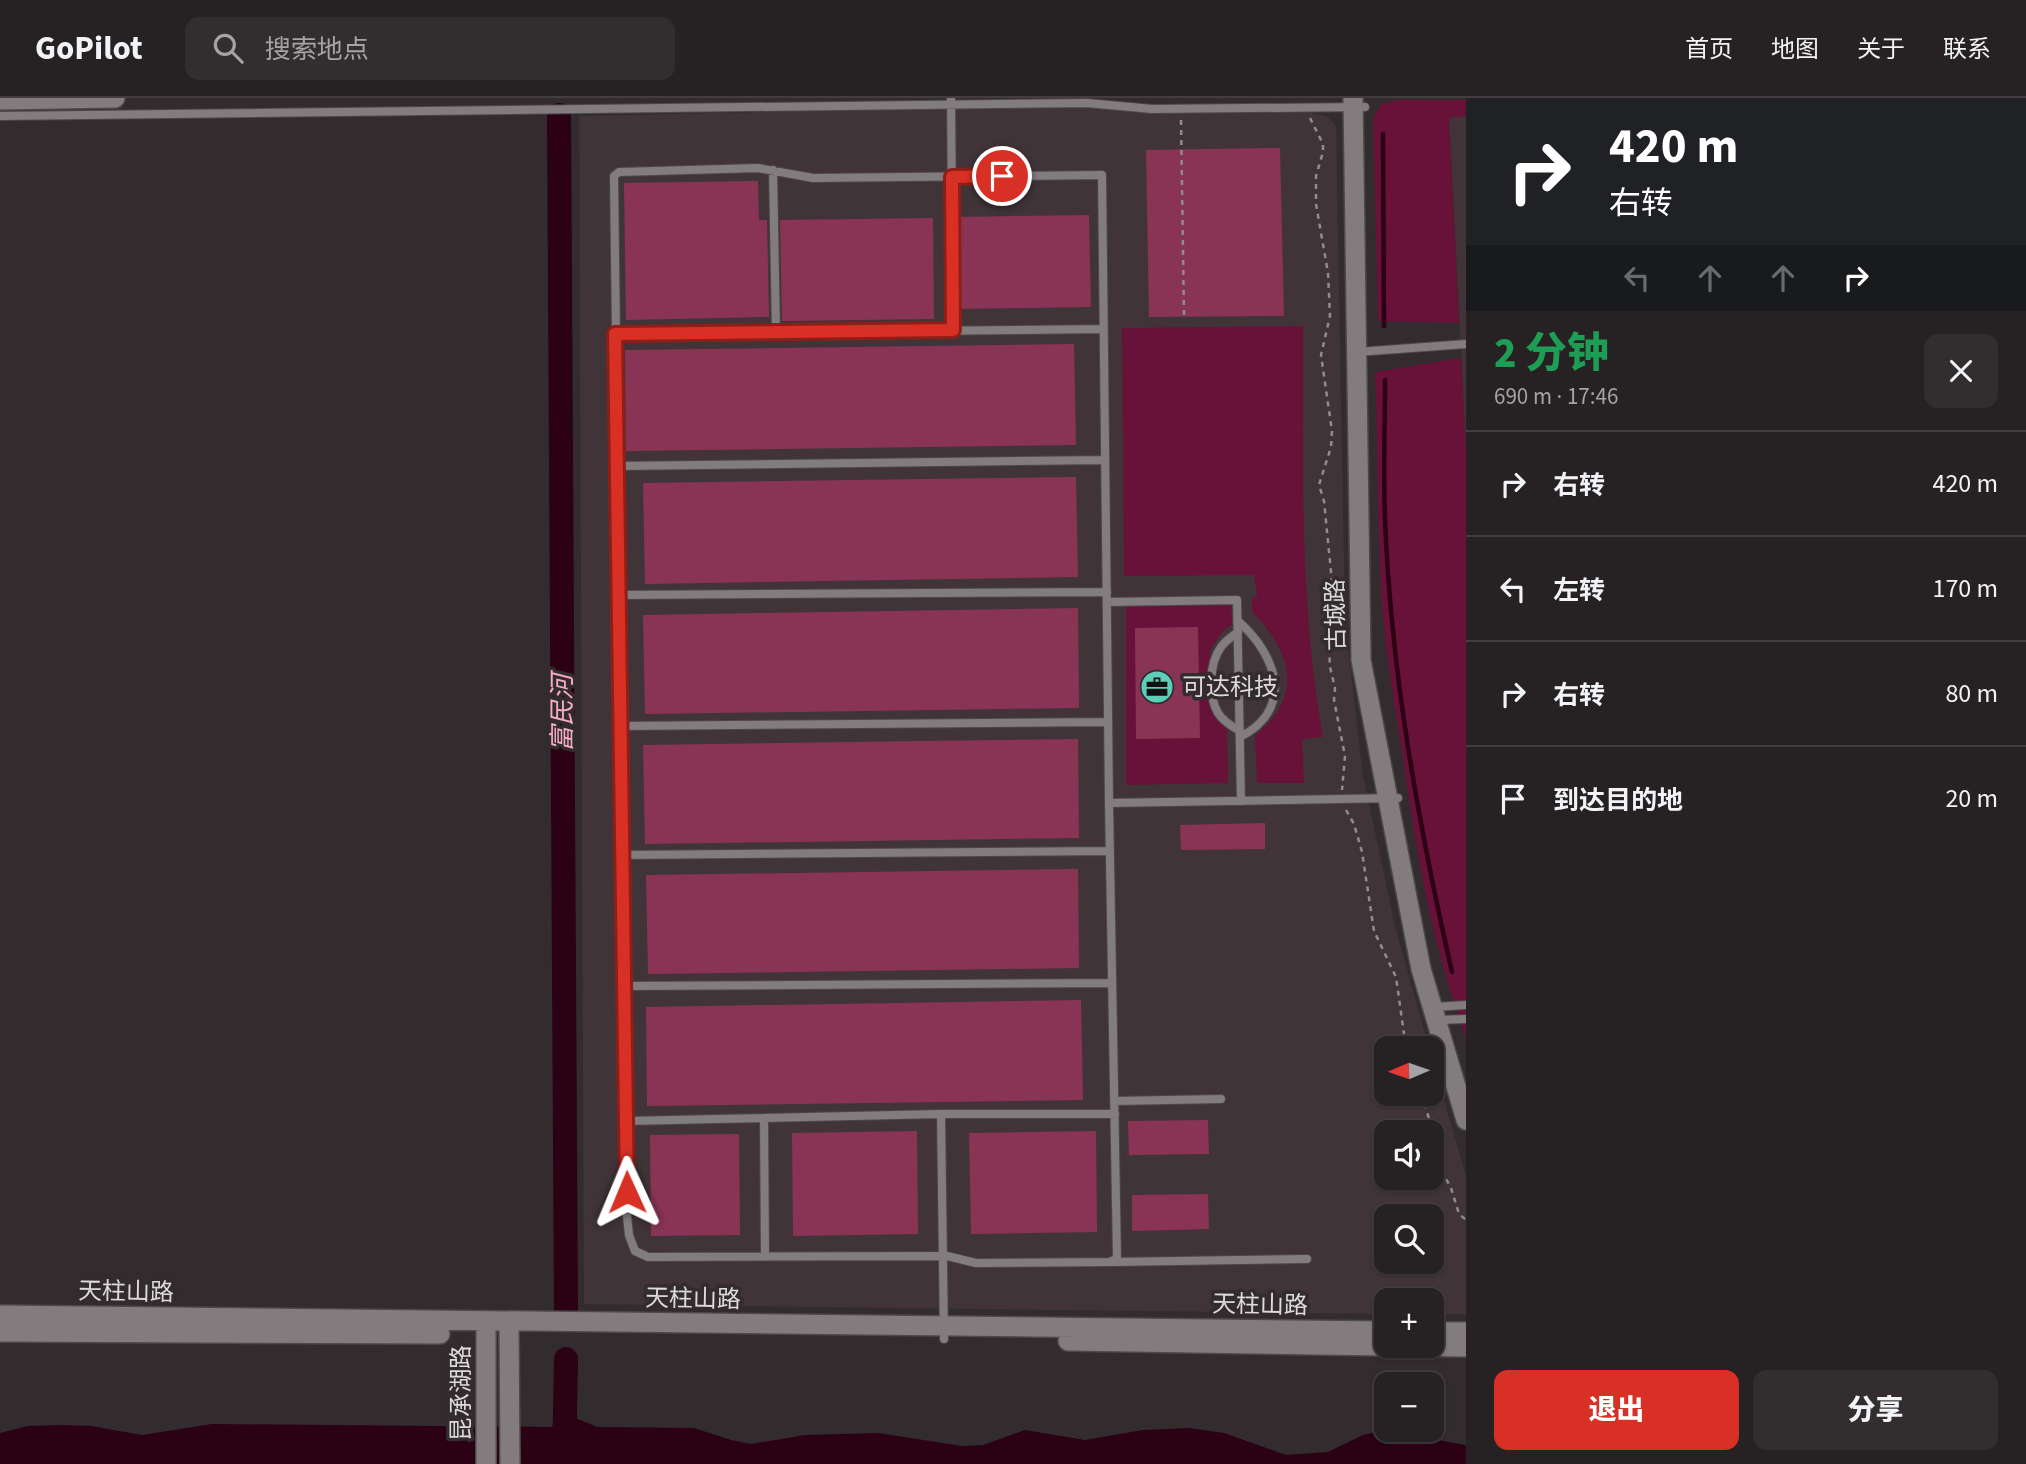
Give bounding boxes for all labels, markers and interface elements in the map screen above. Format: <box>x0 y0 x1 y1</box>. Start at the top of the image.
search box <box>185 17 675 80</box>
text: GoPilot <box>35 25 143 72</box>
icon: search <box>209 29 247 67</box>
text: 搜索地点 <box>265 31 369 68</box>
text: 首页 <box>1685 32 1733 67</box>
text: 地图 <box>1771 32 1819 67</box>
text: 关于 <box>1857 32 1905 67</box>
text: 联系 <box>1943 32 1991 67</box>
text: 420 m <box>1609 112 1738 182</box>
icon: right <box>1494 126 1585 217</box>
pin <box>972 146 1032 206</box>
icon: arrive <box>983 157 1021 195</box>
text: 右转 <box>1609 181 1673 227</box>
icon: left <box>1618 259 1656 297</box>
icon: ahead <box>1691 259 1729 297</box>
icon: ahead <box>1764 259 1802 297</box>
icon: right <box>1837 259 1875 297</box>
text: 2 分钟 <box>1494 324 1609 384</box>
button: close <box>1924 334 1998 408</box>
text: 690 m · 17:46 <box>1494 380 1618 413</box>
icon: right <box>1494 465 1532 503</box>
text: 420 m <box>1932 465 1998 502</box>
text: 右转 <box>1553 467 1605 504</box>
icon: left <box>1494 570 1532 608</box>
text: 170 m <box>1932 570 1998 607</box>
text: 左转 <box>1553 572 1605 609</box>
street label: 古城路 <box>1318 579 1354 651</box>
office icon: 可达科技 <box>1138 668 1176 706</box>
water label: 富民河 <box>544 669 581 752</box>
place label: 可达科技 <box>1182 670 1278 705</box>
icon: right <box>1494 675 1532 713</box>
text: 80 m <box>1945 675 1998 712</box>
text: 右转 <box>1553 677 1605 714</box>
icon: arrive <box>1494 780 1532 818</box>
text: 20 m <box>1945 780 1998 817</box>
text: 到达目的地 <box>1553 782 1683 819</box>
north arrow <box>1374 1036 1444 1106</box>
map controls <box>1374 1036 1444 1442</box>
button: sound <box>1374 1120 1444 1190</box>
position arrow <box>590 1155 664 1229</box>
button: search <box>1374 1204 1444 1274</box>
street label: 天柱山路 <box>78 1274 174 1310</box>
street label: 天柱山路 <box>645 1281 741 1317</box>
street label: 天柱山路 <box>1212 1287 1308 1323</box>
button: + <box>1374 1288 1444 1358</box>
street label: 昆承湖路 <box>444 1345 479 1441</box>
button: 退出 <box>1494 1370 1739 1450</box>
button: 分享 <box>1753 1370 1998 1450</box>
button: − <box>1374 1372 1444 1442</box>

